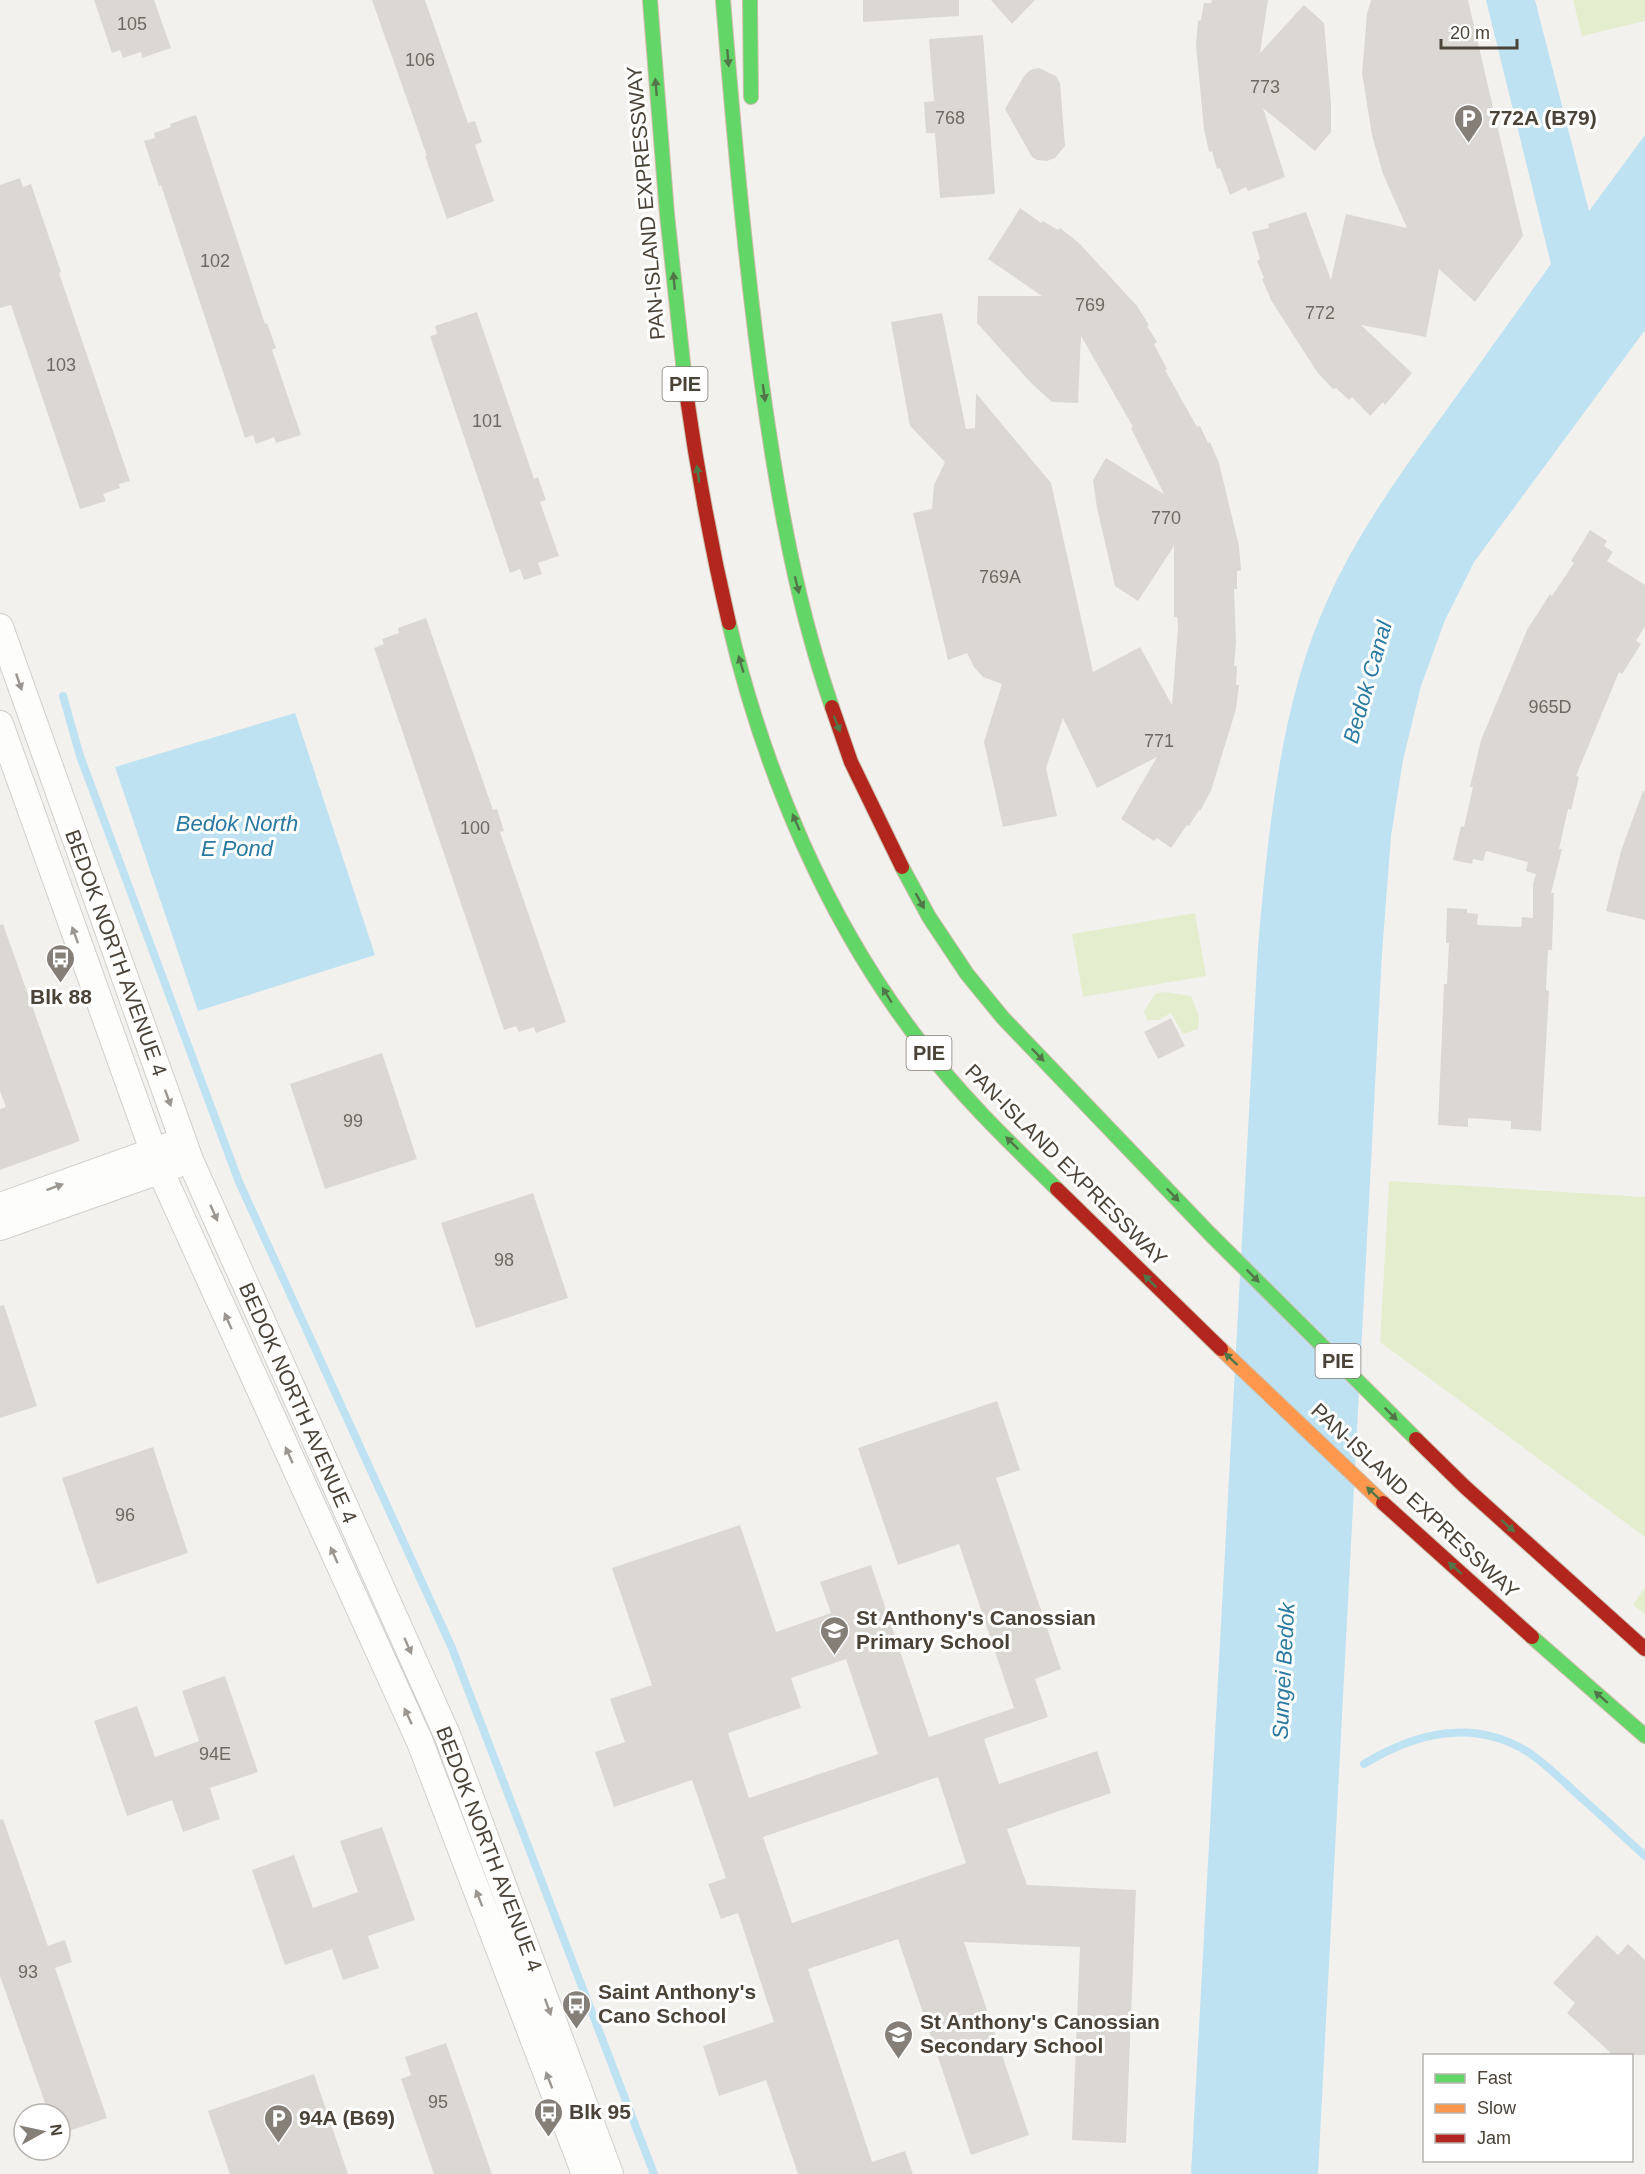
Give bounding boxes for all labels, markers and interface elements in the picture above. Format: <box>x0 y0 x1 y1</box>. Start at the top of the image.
scale bar <box>1441 12 1518 50</box>
house number: 105 <box>117 14 147 34</box>
text: 20 m <box>1450 23 1490 43</box>
one-way arrow <box>723 49 733 68</box>
house number: 106 <box>405 50 435 70</box>
street label: PAN-ISLAND EXPRESSWAY <box>622 65 669 341</box>
one-way arrow <box>651 77 661 96</box>
house number: 773 <box>1250 77 1280 97</box>
parking icon: 772A (B79) <box>1452 102 1484 144</box>
place label: 772A (B79) <box>1489 106 1597 129</box>
house number: 768 <box>935 108 965 128</box>
house number: 102 <box>200 251 230 271</box>
one-way arrow <box>669 271 679 290</box>
house number: 769 <box>1075 295 1105 315</box>
house number: 772 <box>1305 303 1335 323</box>
house number: 103 <box>46 355 76 375</box>
road number: PIE <box>662 367 708 401</box>
one-way arrow <box>759 384 768 403</box>
house number: 101 <box>472 411 502 431</box>
one-way arrow <box>694 465 703 484</box>
house number: 770 <box>1151 508 1181 528</box>
house number: 769A <box>979 567 1021 587</box>
one-way arrow <box>792 576 802 595</box>
water label: Bedok Canal <box>1338 617 1397 746</box>
one-way arrow <box>735 655 745 674</box>
one-way arrow <box>15 673 25 691</box>
house number: 965D <box>1528 697 1572 717</box>
one-way arrow <box>833 715 842 733</box>
house number: 771 <box>1144 731 1174 751</box>
water label: Bedok North E Pond <box>176 811 298 861</box>
one-way arrow <box>791 813 801 831</box>
house number: 100 <box>460 818 490 838</box>
street label: BEDOK NORTH AVENUE 4 <box>61 826 172 1080</box>
one-way arrow <box>915 892 925 909</box>
one-way arrow <box>70 926 80 944</box>
bus stop icon: Blk 88 <box>45 942 77 984</box>
place label: Blk 88 <box>30 985 92 1008</box>
one-way arrow <box>881 987 892 1003</box>
road number: PIE <box>906 1036 952 1070</box>
one-way arrow <box>1031 1047 1045 1061</box>
street label: PAN-ISLAND EXPRESSWAY <box>961 1059 1172 1270</box>
one-way arrow <box>163 1089 173 1107</box>
house number: 99 <box>343 1111 363 1131</box>
one-way arrow <box>1006 1137 1020 1151</box>
one-way arrow <box>46 1181 64 1191</box>
one-way arrow <box>1166 1188 1180 1203</box>
one-way arrow <box>209 1205 218 1222</box>
house number: 98 <box>494 1250 514 1270</box>
one-way arrow <box>1245 1269 1259 1283</box>
one-way arrow <box>1144 1274 1158 1288</box>
street label: BEDOK NORTH AVENUE 4 <box>235 1279 362 1527</box>
one-way arrow <box>223 1312 232 1329</box>
road number: PIE <box>1316 1344 1360 1378</box>
one-way arrow <box>1224 1352 1239 1366</box>
street label: PAN-ISLAND EXPRESSWAY <box>1307 1398 1524 1603</box>
one-way arrow <box>1383 1406 1397 1420</box>
one-way arrow <box>284 1447 293 1464</box>
one-way arrow <box>1366 1487 1381 1500</box>
house number: 96 <box>115 1505 135 1525</box>
one-way arrow <box>1500 1519 1515 1532</box>
one-way arrow <box>330 1547 339 1564</box>
one-way arrow <box>1448 1562 1463 1575</box>
water label: Sungei Bedok <box>1267 1601 1300 1740</box>
place label: St Anthony's Canossian Primary School <box>856 1606 1096 1653</box>
school or university icon: St Anthony's Canossian Primary School <box>819 1614 851 1656</box>
one-way arrow <box>403 1637 412 1654</box>
one-way arrow <box>1594 1691 1609 1704</box>
one-way arrow <box>403 1707 413 1725</box>
street label: BEDOK NORTH AVENUE 4 <box>432 1723 547 1975</box>
house number: 94E <box>199 1744 231 1764</box>
one-way arrow <box>474 1889 484 1907</box>
house number: 93 <box>18 1962 38 1982</box>
place label: Saint Anthony's Cano School <box>598 1980 756 2027</box>
bus stop icon: Saint Anthony's Cano School <box>561 1988 593 2030</box>
one-way arrow <box>544 1998 554 2016</box>
place label: St Anthony's Canossian Secondary School <box>920 2010 1160 2057</box>
school or university icon: St Anthony's Canossian Secondary School <box>883 2018 915 2060</box>
legend <box>1423 2054 1633 2162</box>
text: Fast <box>1477 2068 1512 2088</box>
one-way arrow <box>544 2071 553 2089</box>
house number: 95 <box>428 2092 448 2112</box>
bus stop icon: Blk 95 <box>532 2096 564 2138</box>
text: Slow <box>1477 2098 1517 2118</box>
place label: Blk 95 <box>569 2100 631 2123</box>
north arrow <box>12 2102 72 2162</box>
parking icon: 94A (B69) <box>262 2102 294 2144</box>
place label: 94A (B69) <box>299 2106 395 2129</box>
text: N <box>47 2123 66 2137</box>
text: Jam <box>1477 2128 1511 2148</box>

